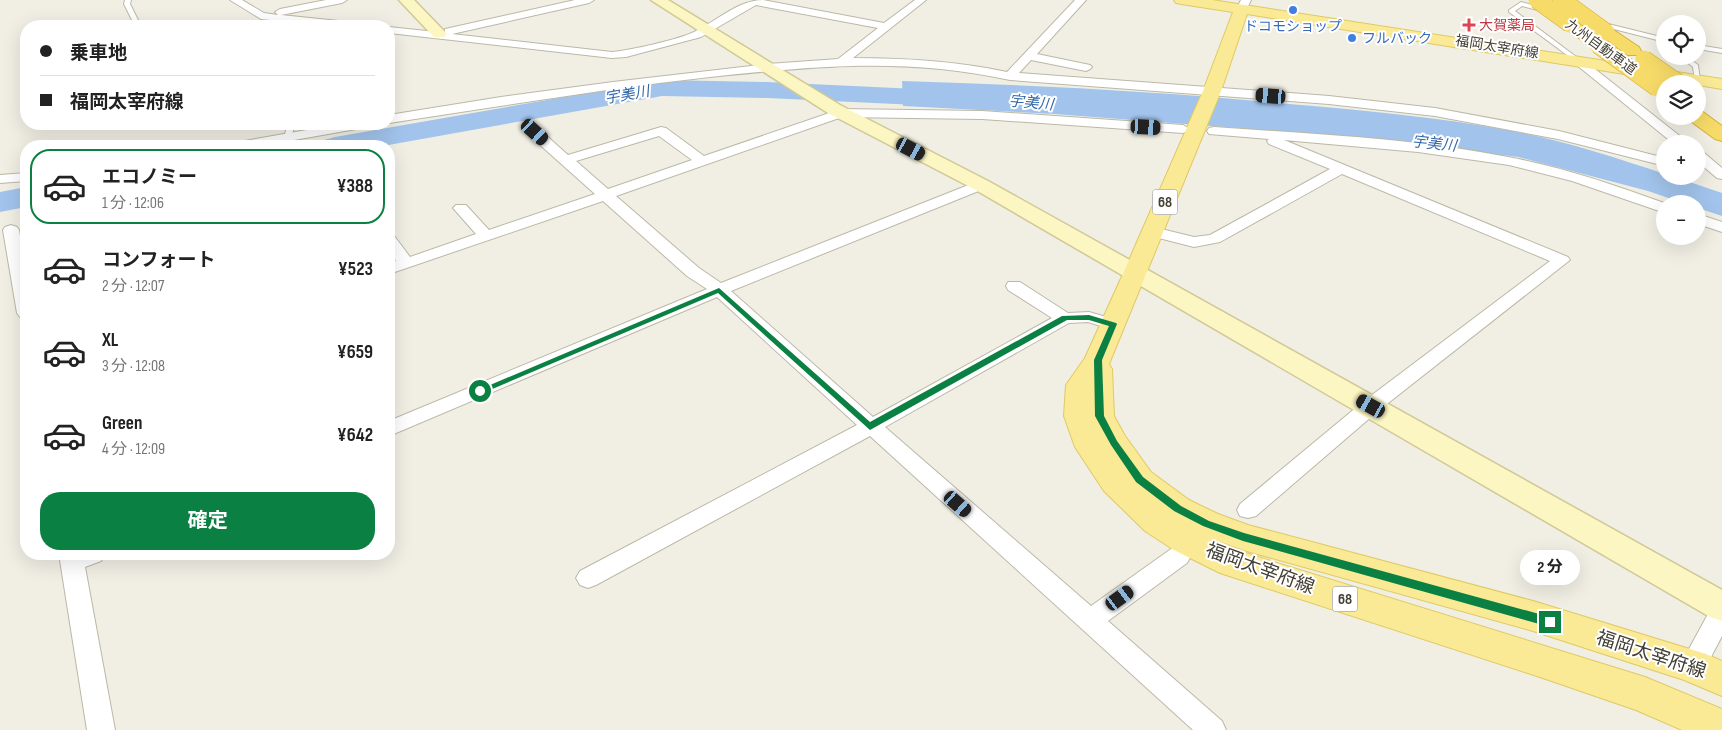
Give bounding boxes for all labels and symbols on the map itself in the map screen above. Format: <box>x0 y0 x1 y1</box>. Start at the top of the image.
marker: ドコモショップ <box>1287 4 1299 16</box>
street label: 九州自動車道 <box>1562 15 1640 79</box>
place label: 大賀薬局 <box>1479 17 1535 34</box>
place label: ドコモショップ <box>1244 18 1342 35</box>
marker: 大賀薬局 <box>1463 19 1475 31</box>
place label: フルバック <box>1362 30 1432 47</box>
marker: フルバック <box>1346 32 1358 44</box>
street label: 福岡太宰府線 <box>1454 32 1540 62</box>
water label: 宇美川 <box>603 81 653 108</box>
car <box>1255 87 1286 105</box>
water label: 宇美川 <box>1008 92 1056 115</box>
car <box>518 116 551 148</box>
car <box>1130 119 1161 135</box>
water label: 宇美川 <box>1411 132 1459 156</box>
car <box>894 135 927 163</box>
road number: 68 <box>1152 190 1178 214</box>
route start <box>469 380 491 402</box>
car <box>1354 392 1387 420</box>
car <box>941 488 974 520</box>
street label: 福岡太宰府線 <box>1202 539 1318 599</box>
callout: 2 分 <box>1520 550 1580 584</box>
car <box>1103 583 1136 613</box>
road number: 68 <box>1332 586 1358 612</box>
route end <box>1539 611 1561 633</box>
street label: 福岡太宰府線 <box>1593 626 1709 684</box>

